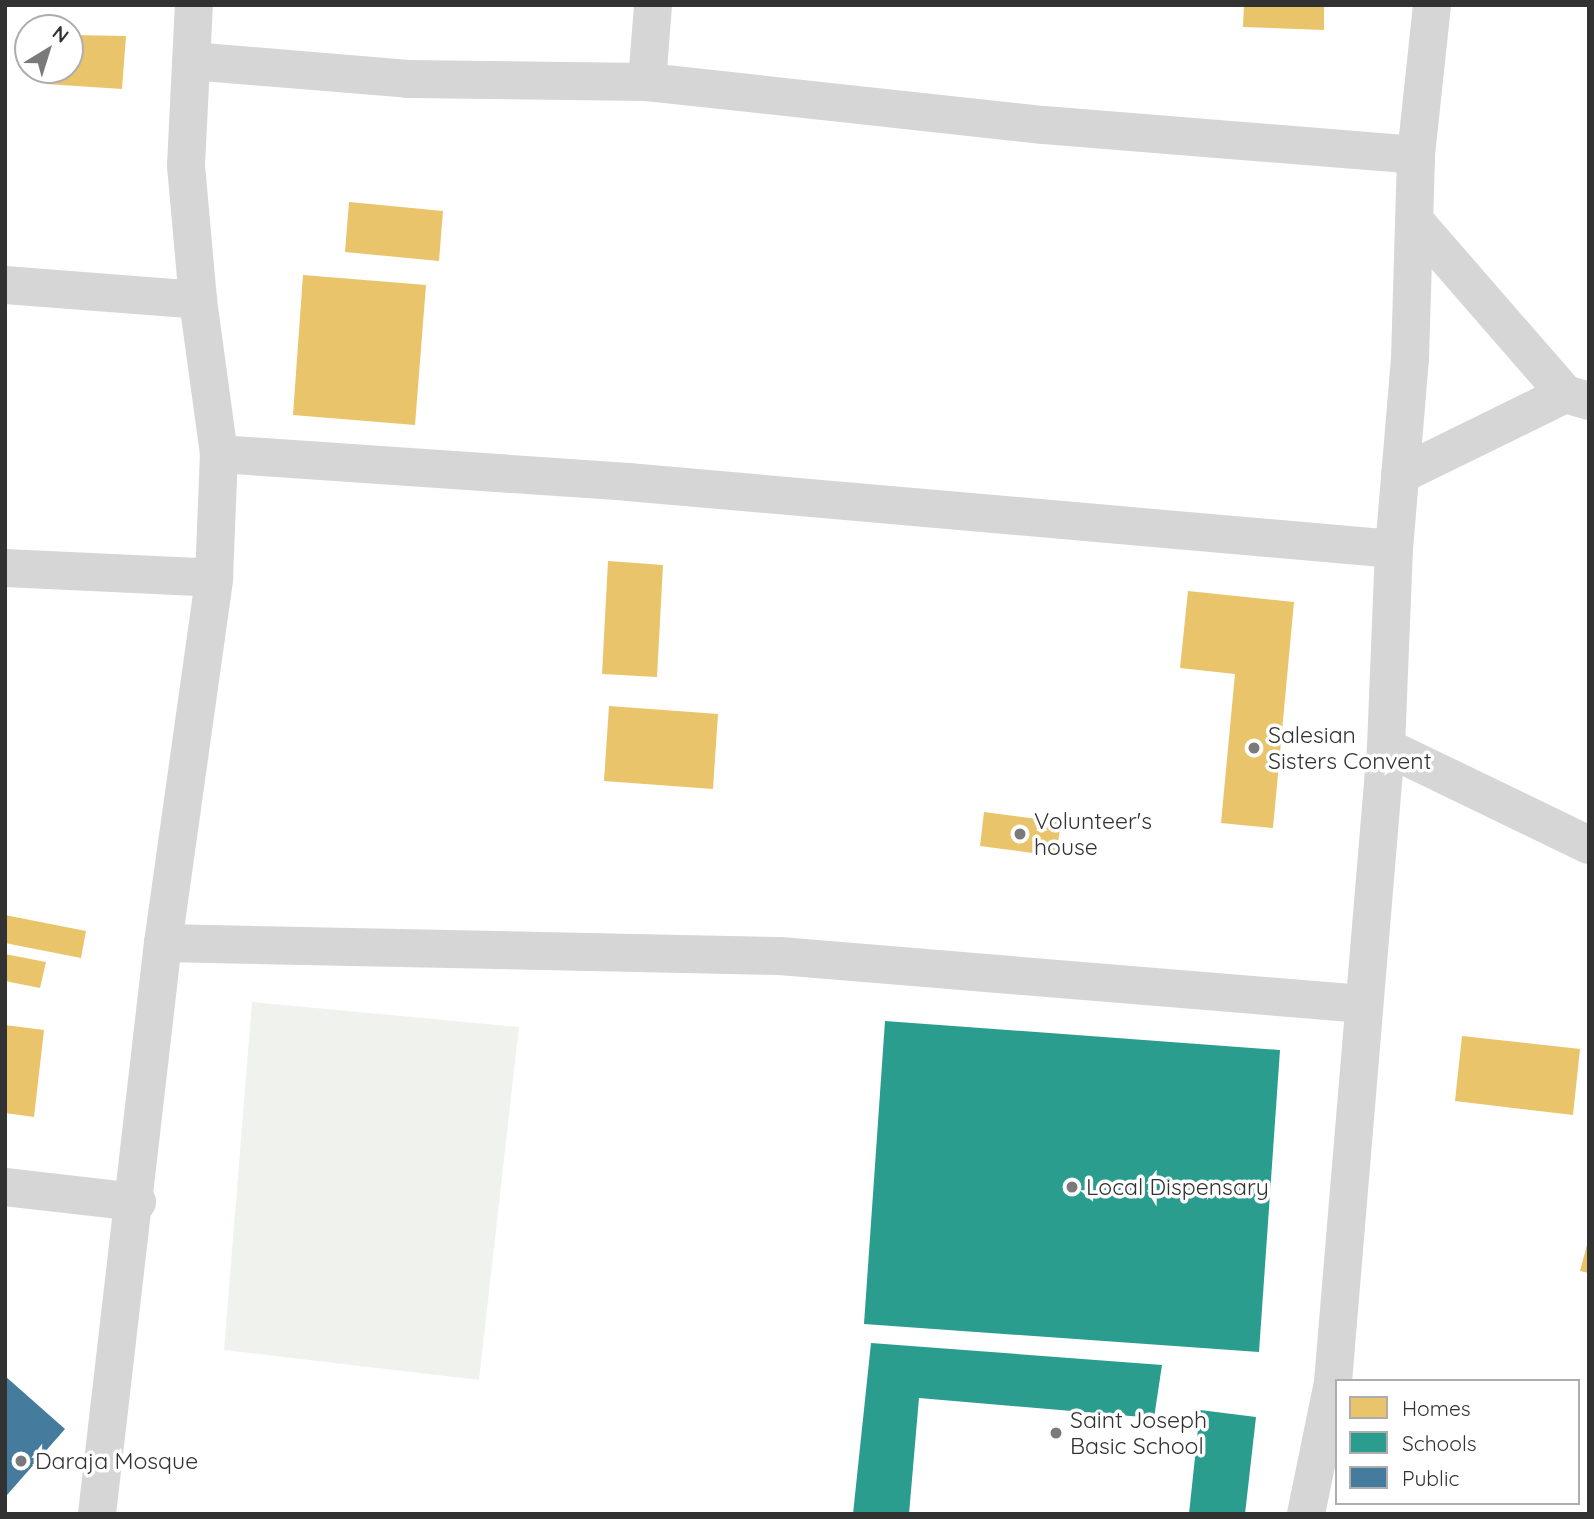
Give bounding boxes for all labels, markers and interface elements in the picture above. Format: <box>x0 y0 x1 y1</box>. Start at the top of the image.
north arrow <box>14 14 84 84</box>
text: N <box>48 20 74 48</box>
place label: Salesian Sisters Convent <box>1268 721 1431 775</box>
marker: Salesian Sisters Convent <box>1246 740 1262 756</box>
place label: Volunteer's house <box>1034 807 1152 861</box>
marker: Volunteer's house <box>1012 826 1028 842</box>
place label: Local Dispensary <box>1086 1173 1269 1201</box>
marker: Local Dispensary <box>1064 1179 1080 1195</box>
legend <box>1335 1379 1580 1505</box>
text: Homes <box>1402 1395 1471 1421</box>
place label: Saint Joseph Basic School <box>1070 1406 1207 1460</box>
marker: Saint Joseph Basic School <box>1048 1425 1064 1441</box>
text: Schools <box>1402 1430 1477 1456</box>
place label: Daraja Mosque <box>35 1447 198 1475</box>
marker: Daraja Mosque <box>13 1453 29 1469</box>
text: Public <box>1402 1465 1459 1491</box>

